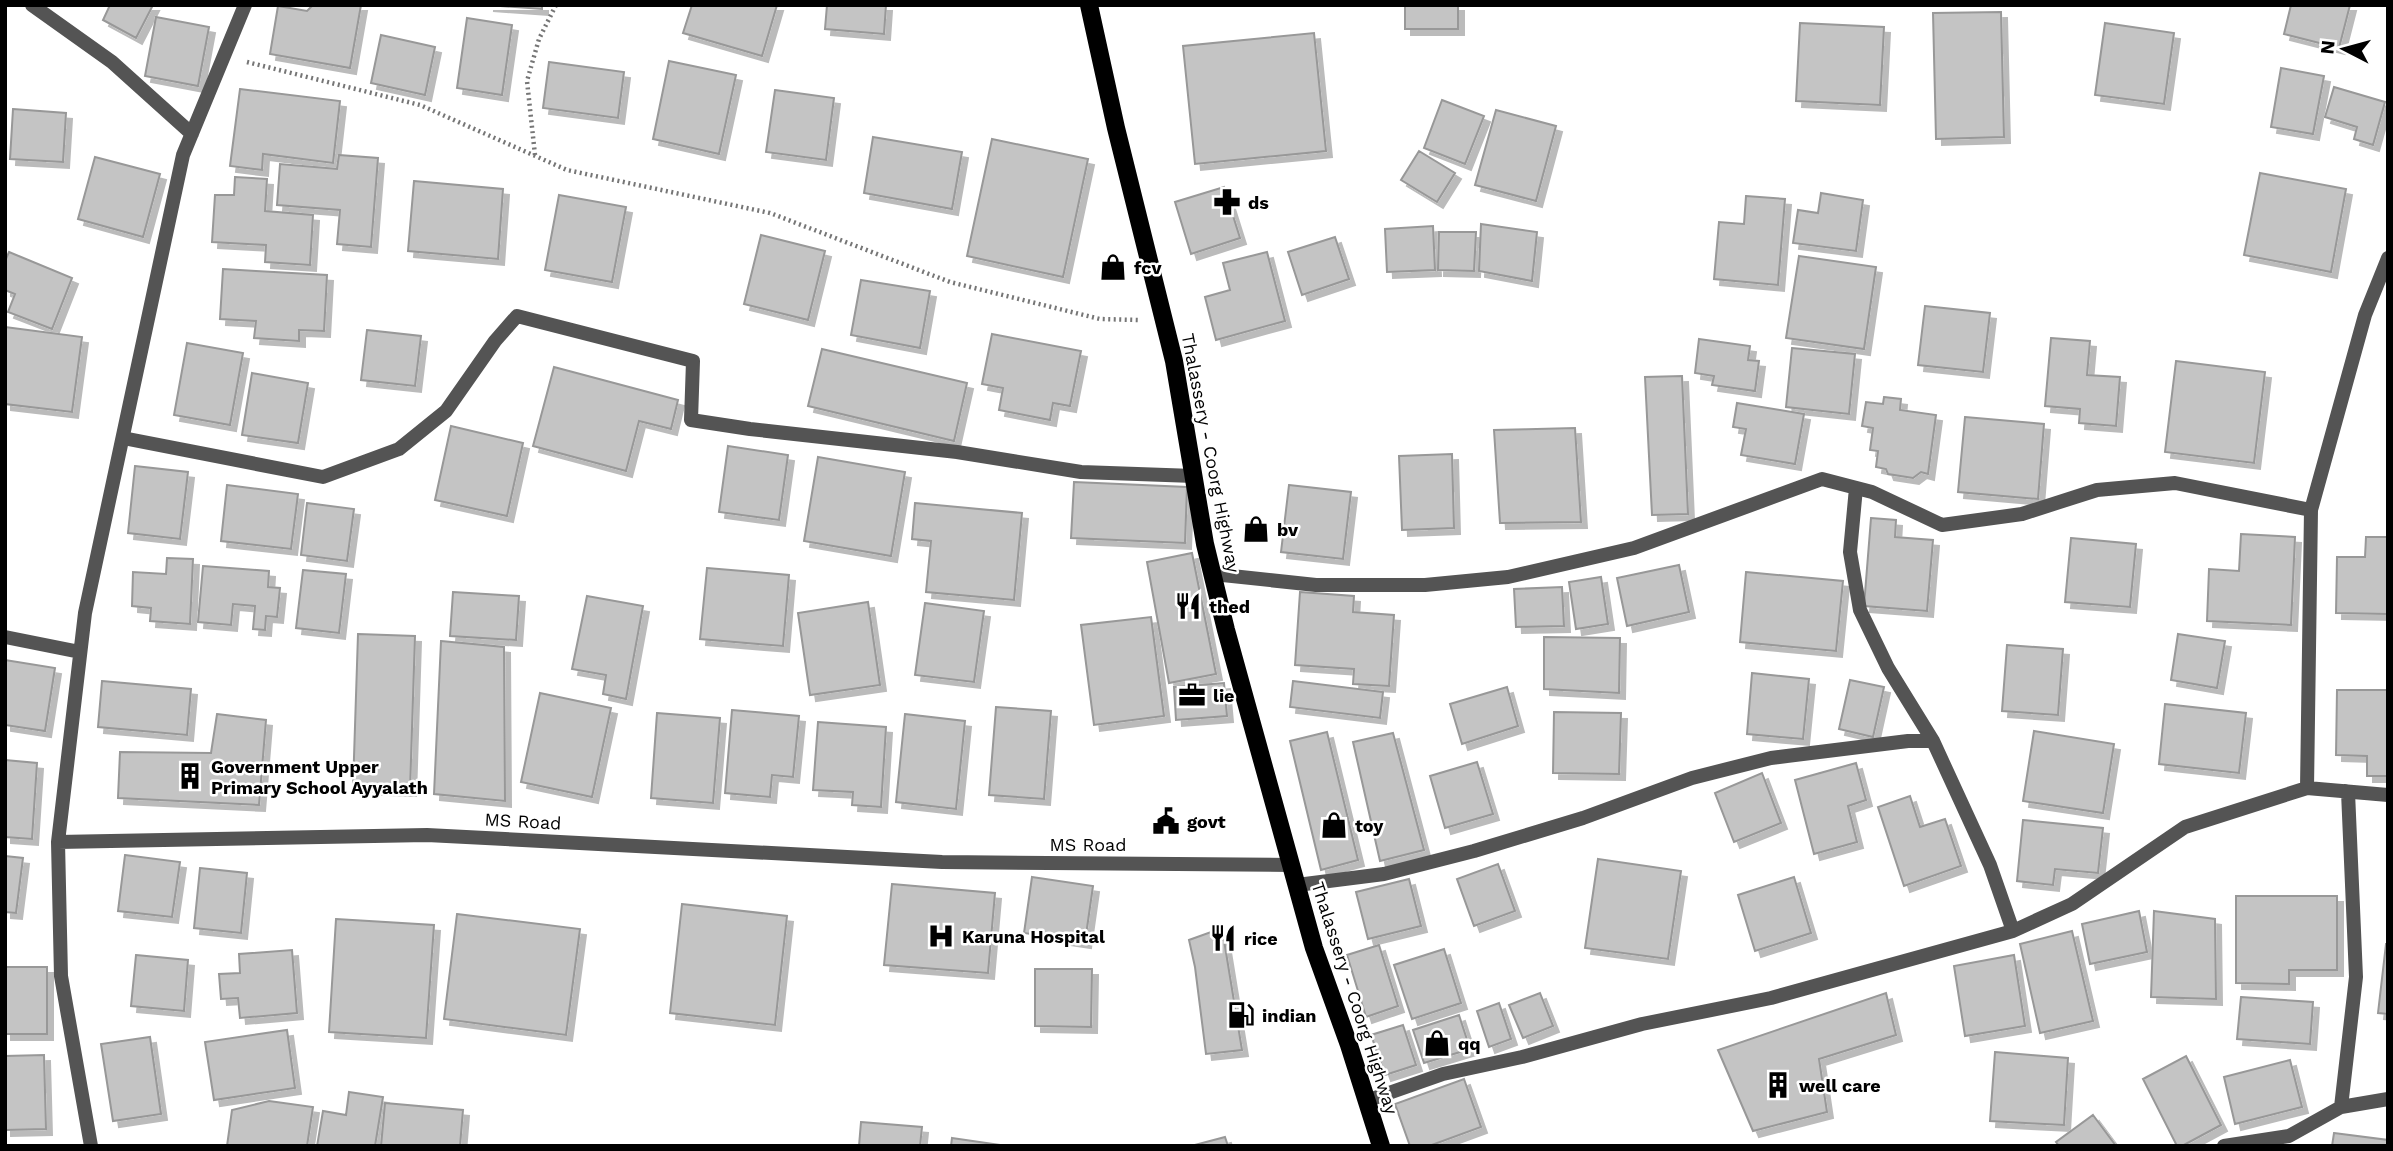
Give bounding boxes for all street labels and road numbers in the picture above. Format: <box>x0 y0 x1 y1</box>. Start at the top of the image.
street label: Thalassery - Coorg Highway <box>1177 331 1245 575</box>
street label: MS Road <box>484 808 562 834</box>
street label: MS Road <box>1050 834 1127 855</box>
street label: Thalassery - Coorg Highway <box>1307 879 1403 1118</box>

